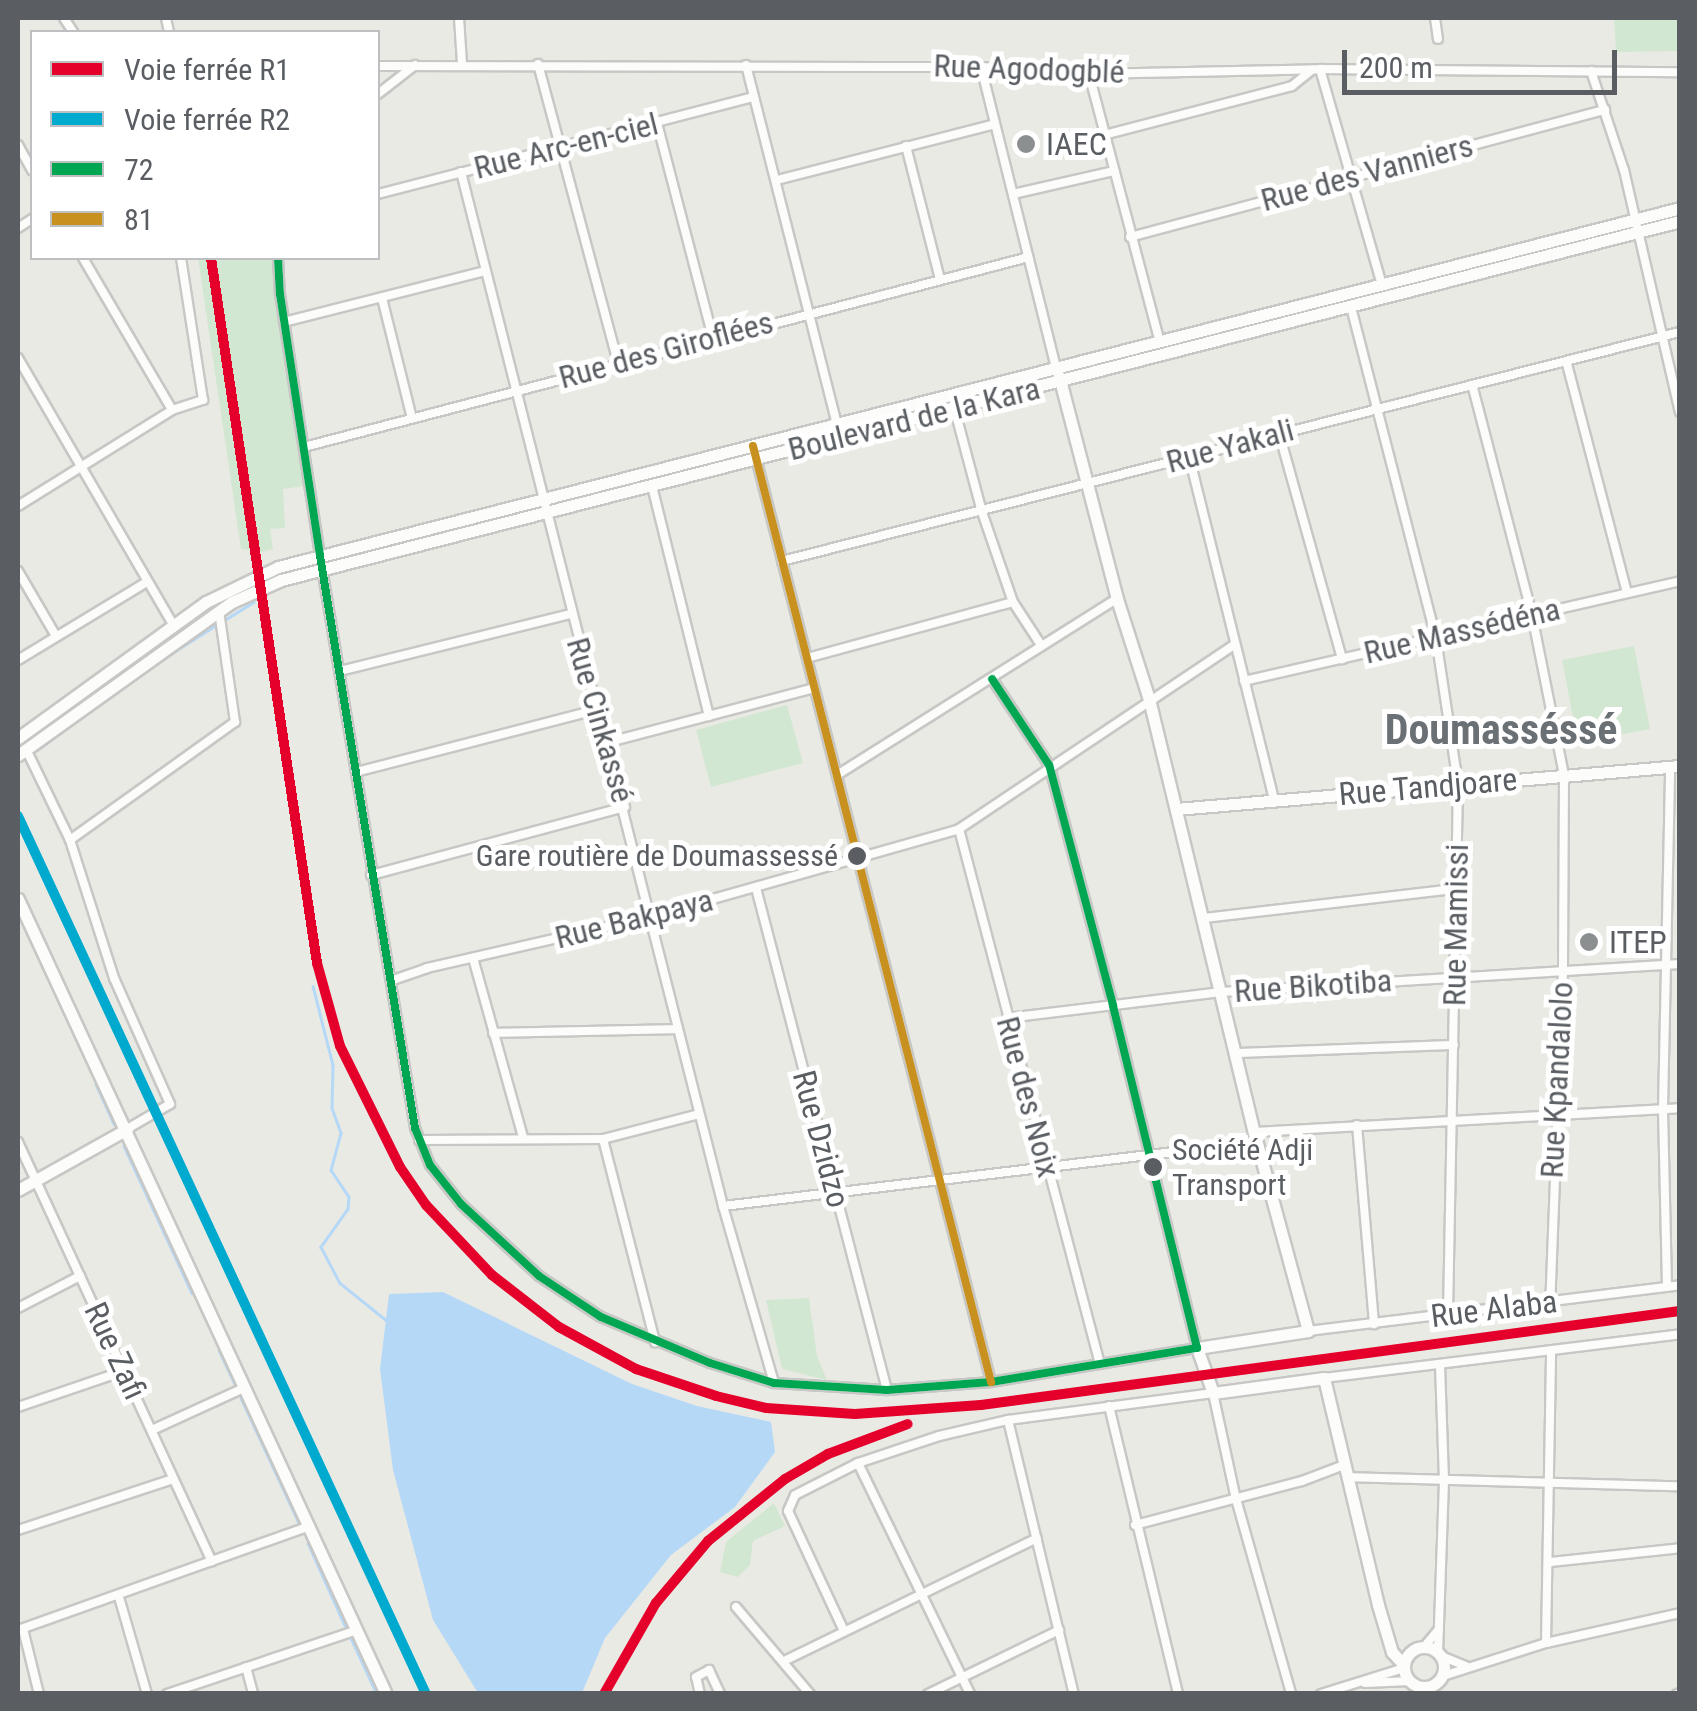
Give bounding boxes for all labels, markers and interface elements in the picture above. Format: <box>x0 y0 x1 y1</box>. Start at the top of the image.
legend <box>30 30 380 260</box>
scale bar <box>1347 30 1622 92</box>
street label: Rue Agodogblé <box>933 46 1125 92</box>
text: 200 m <box>1359 50 1433 85</box>
text: Voie ferrée R1 <box>124 52 290 87</box>
text: Voie ferrée R2 <box>124 102 290 137</box>
street label: Rue Arc-en-ciel <box>470 105 662 187</box>
place label: IAEC <box>1046 125 1107 163</box>
street label: Rue des Vanniers <box>1257 126 1477 220</box>
marker: IAEC <box>1015 133 1037 155</box>
text: 72 <box>124 152 154 187</box>
text: 81 <box>124 202 154 237</box>
street label: Rue des Giroflées <box>555 303 777 397</box>
street label: Boulevard de la Kara <box>784 369 1044 469</box>
street label: Rue Yakali <box>1162 411 1298 481</box>
street label: Rue Massédéna <box>1360 590 1564 672</box>
street label: Rue Cinkassé <box>558 633 642 807</box>
district label: Doumasséssé <box>1385 705 1617 755</box>
street label: Rue Tandjoare <box>1337 760 1519 814</box>
place label: Gare routière de Doumassessé <box>476 838 838 874</box>
street label: Rue Mamissi <box>1435 844 1477 1006</box>
marker: Gare routière de Doumassessé <box>847 846 867 866</box>
street label: Rue Bakpaya <box>551 881 717 957</box>
place label: ITEP <box>1609 923 1667 961</box>
marker: ITEP <box>1578 931 1600 953</box>
street label: Rue Bikotiba <box>1233 961 1393 1011</box>
street label: Rue Kpandalolo <box>1533 981 1581 1179</box>
street label: Rue des Noix <box>988 1012 1068 1182</box>
street label: Rue Dzidzo <box>784 1066 858 1212</box>
place label: Société Adji Transport <box>1172 1132 1313 1202</box>
marker: Société Adji Transport <box>1143 1157 1163 1177</box>
street label: Rue Alaba <box>1429 1282 1559 1336</box>
street label: Rue Zafi <box>76 1296 154 1406</box>

